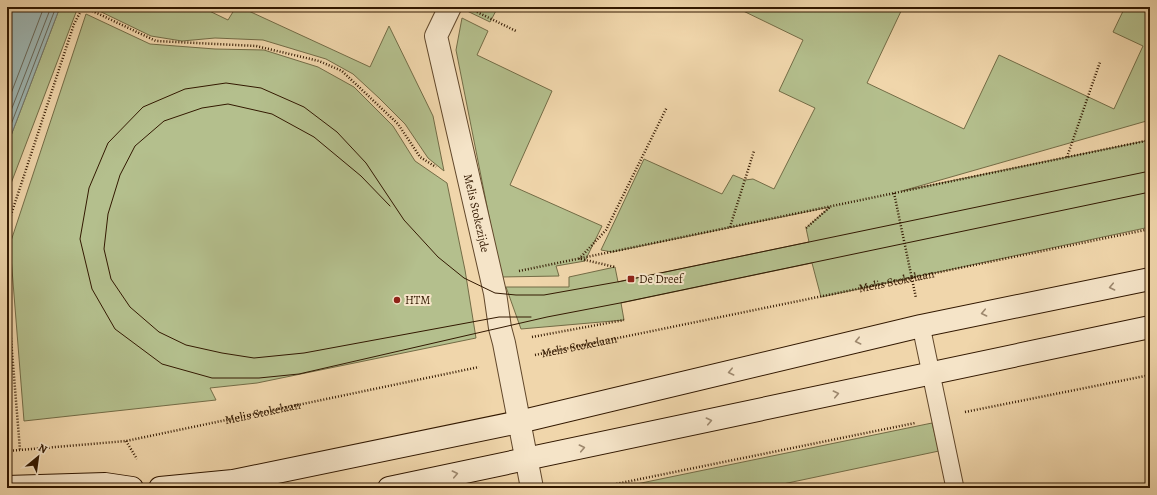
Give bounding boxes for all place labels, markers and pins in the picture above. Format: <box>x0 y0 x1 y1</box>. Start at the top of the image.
place label: De Dreef <box>639 271 685 287</box>
marker: De Dreef <box>626 274 636 284</box>
place label: HTM <box>405 292 431 308</box>
marker: HTM <box>392 295 402 305</box>

